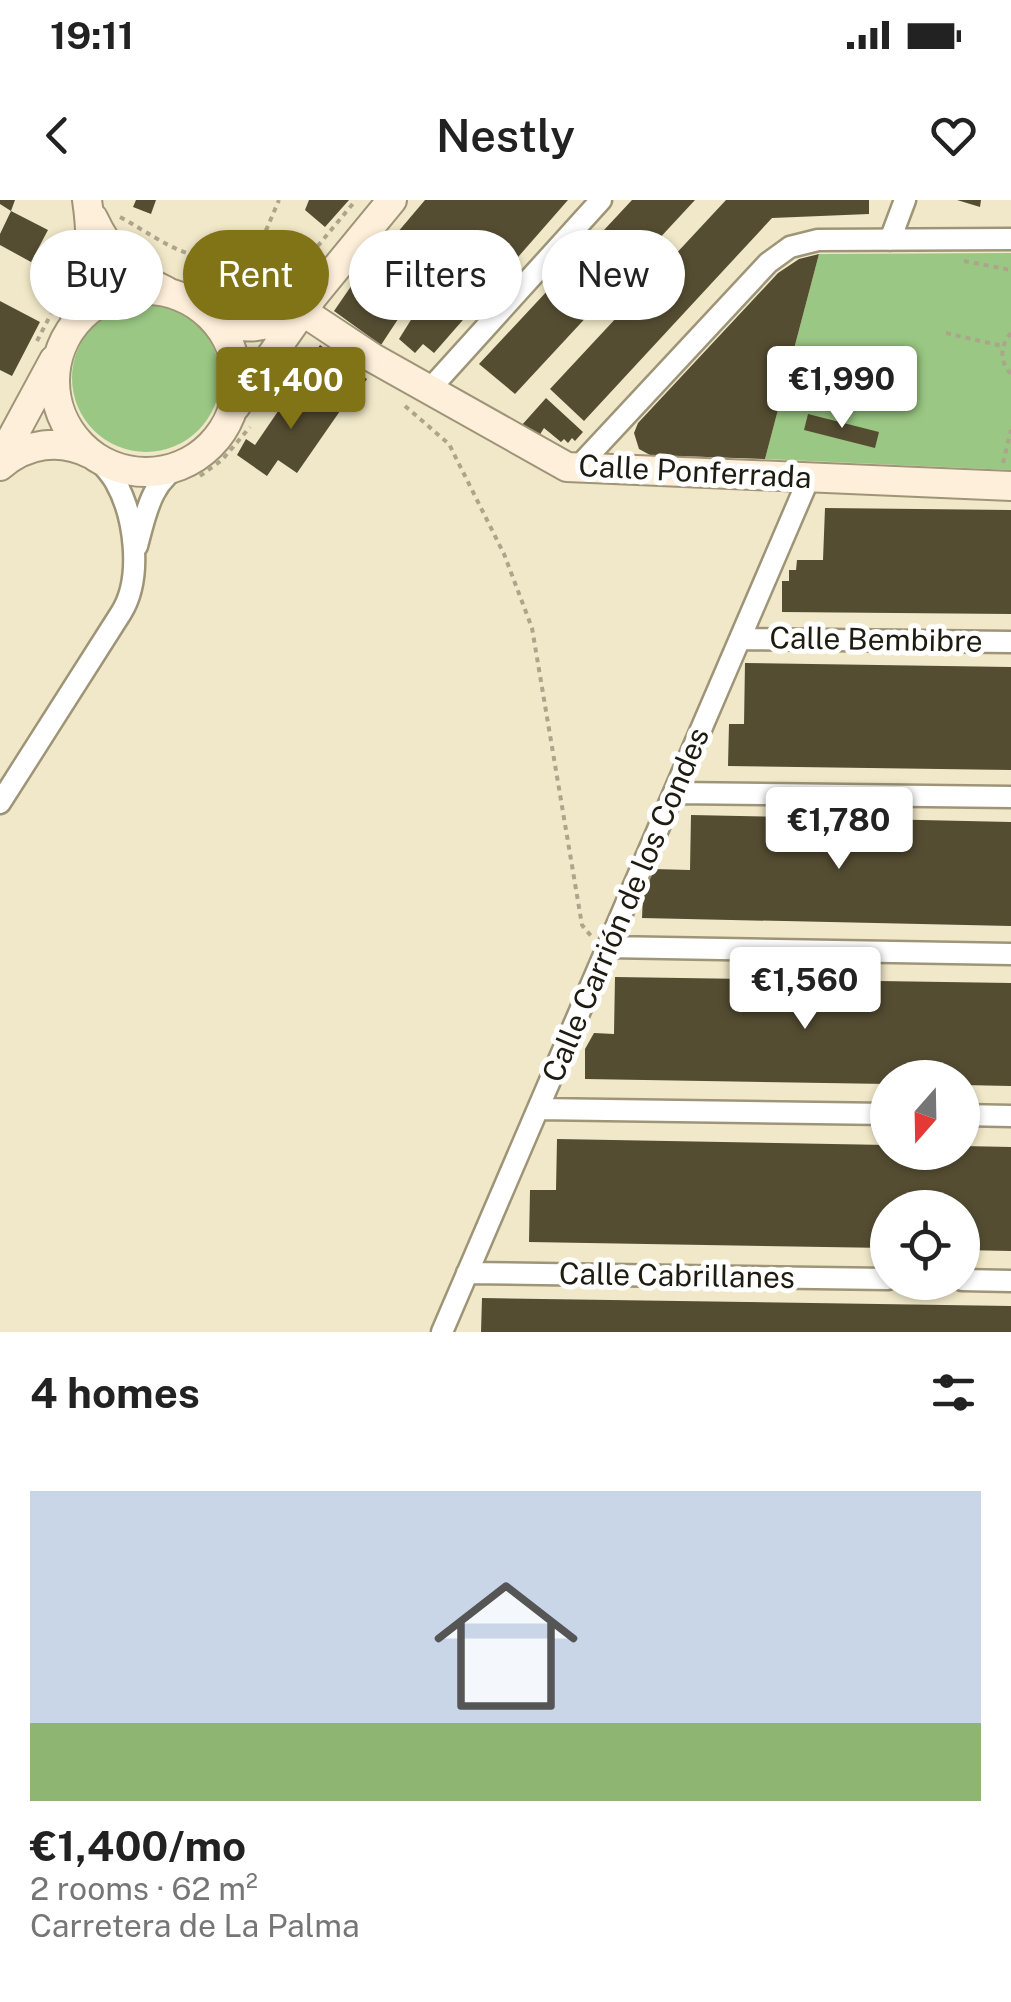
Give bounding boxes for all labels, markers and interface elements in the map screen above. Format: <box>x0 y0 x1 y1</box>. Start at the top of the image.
text: 19:11 <box>50 13 134 58</box>
icon: back <box>30 108 85 163</box>
icon: heart <box>926 108 981 163</box>
text: Nestly <box>436 109 575 162</box>
chip: Buy <box>30 230 163 320</box>
chip: Rent <box>183 230 329 320</box>
chip: Filters <box>349 230 522 320</box>
chip: New <box>542 230 685 320</box>
pin: €1,990 <box>761 346 923 431</box>
pin: €1,400 <box>210 347 372 432</box>
text: €1,990 <box>789 360 895 397</box>
text: €1,400 <box>238 361 344 398</box>
street label: Calle Ponferrada <box>578 447 813 495</box>
street label: Calle Bembibre <box>769 619 983 659</box>
street label: Calle Carrión de los Condes <box>534 722 716 1087</box>
pin: €1,780 <box>758 787 920 872</box>
text: €1,780 <box>788 801 890 838</box>
pin: €1,560 <box>724 947 886 1032</box>
text: €1,560 <box>752 961 858 998</box>
north arrow <box>870 1060 980 1170</box>
map controls <box>870 1060 980 1300</box>
button: locate <box>870 1190 980 1300</box>
street label: Calle Cabrillanes <box>559 1255 795 1295</box>
icon: filters <box>926 1365 981 1420</box>
text: 4 homes <box>30 1368 200 1417</box>
icon: home <box>416 1556 596 1736</box>
text: €1,400/mo <box>30 1821 246 1870</box>
text: 2 rooms · 62 m² <box>30 1870 258 1907</box>
text: Carretera de La Palma <box>30 1907 360 1944</box>

